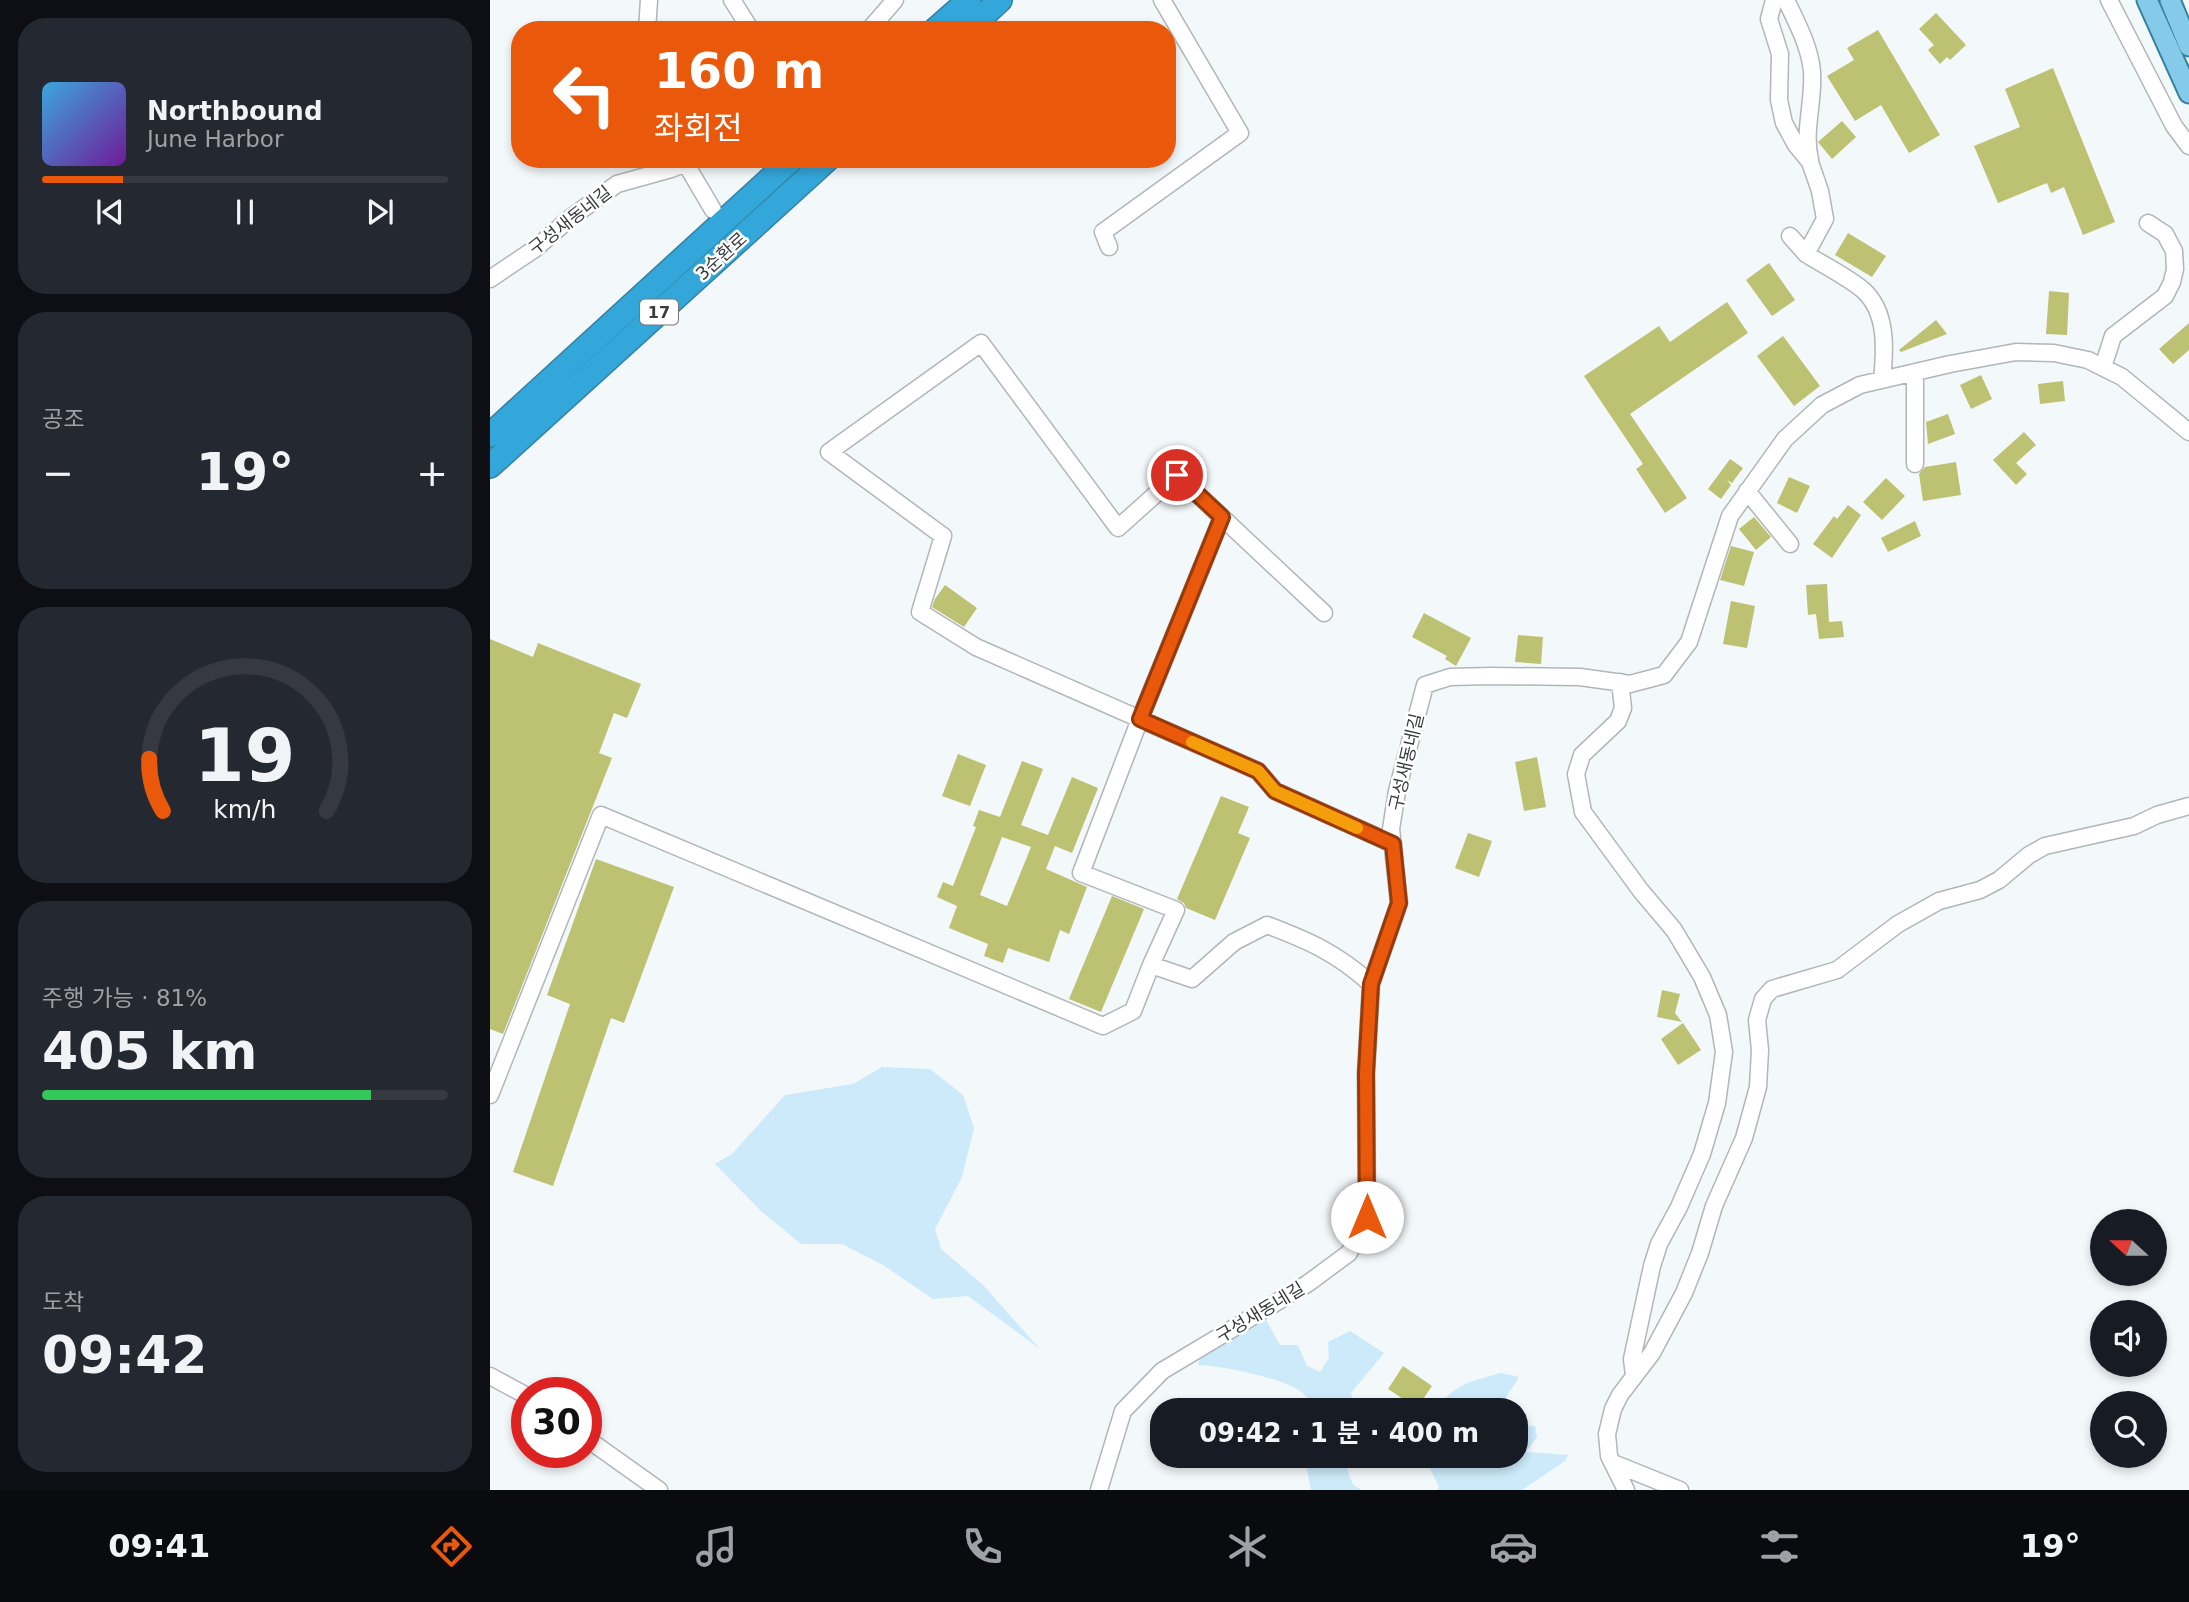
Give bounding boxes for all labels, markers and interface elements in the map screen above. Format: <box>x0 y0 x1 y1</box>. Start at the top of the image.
text: 160 m <box>654 43 824 100</box>
icon: left <box>539 49 630 140</box>
text: Northbound <box>147 96 323 126</box>
text: 좌회전 <box>654 109 742 147</box>
text: June Harbor <box>147 126 283 152</box>
street label: 구성새동네길 <box>524 181 616 259</box>
icon: previous <box>91 193 129 231</box>
icon: pause <box>226 193 264 231</box>
icon: next <box>361 193 399 231</box>
street label: 3순환로 <box>691 228 751 284</box>
road number: 17 <box>640 300 678 324</box>
text: 공조 <box>42 406 84 432</box>
text: 19° <box>196 442 294 502</box>
pin <box>1147 445 1207 505</box>
text: − <box>42 451 74 495</box>
text: + <box>416 451 448 495</box>
icon: arrive <box>1158 456 1196 494</box>
street label: 구성새동네길 <box>1385 711 1427 813</box>
text: 19 <box>194 713 296 798</box>
text: km/h <box>213 795 277 824</box>
text: 주행 가능 · 81% <box>42 985 207 1011</box>
text: 405 km <box>42 1021 257 1081</box>
position arrow <box>1330 1180 1404 1254</box>
north arrow <box>2090 1209 2166 1286</box>
map controls <box>2090 1209 2167 1468</box>
street label: 구성새동네길 <box>1212 1277 1308 1347</box>
text: 도착 <box>42 1289 84 1315</box>
button: sound <box>2090 1300 2167 1377</box>
text: 09:42 <box>42 1325 208 1385</box>
speed limit sign: 30 <box>511 1377 602 1468</box>
button: search <box>2090 1391 2167 1468</box>
text: 09:42 · 1 분 · 400 m <box>1199 1418 1479 1448</box>
icon: directions <box>427 1522 476 1571</box>
icon: music <box>692 1522 741 1571</box>
icon: phone <box>958 1522 1007 1571</box>
icon: climate <box>1223 1522 1272 1571</box>
icon: car <box>1489 1522 1538 1571</box>
icon: filters <box>1755 1522 1804 1571</box>
text: 09:41 <box>108 1527 210 1565</box>
text: 19° <box>2020 1527 2081 1565</box>

